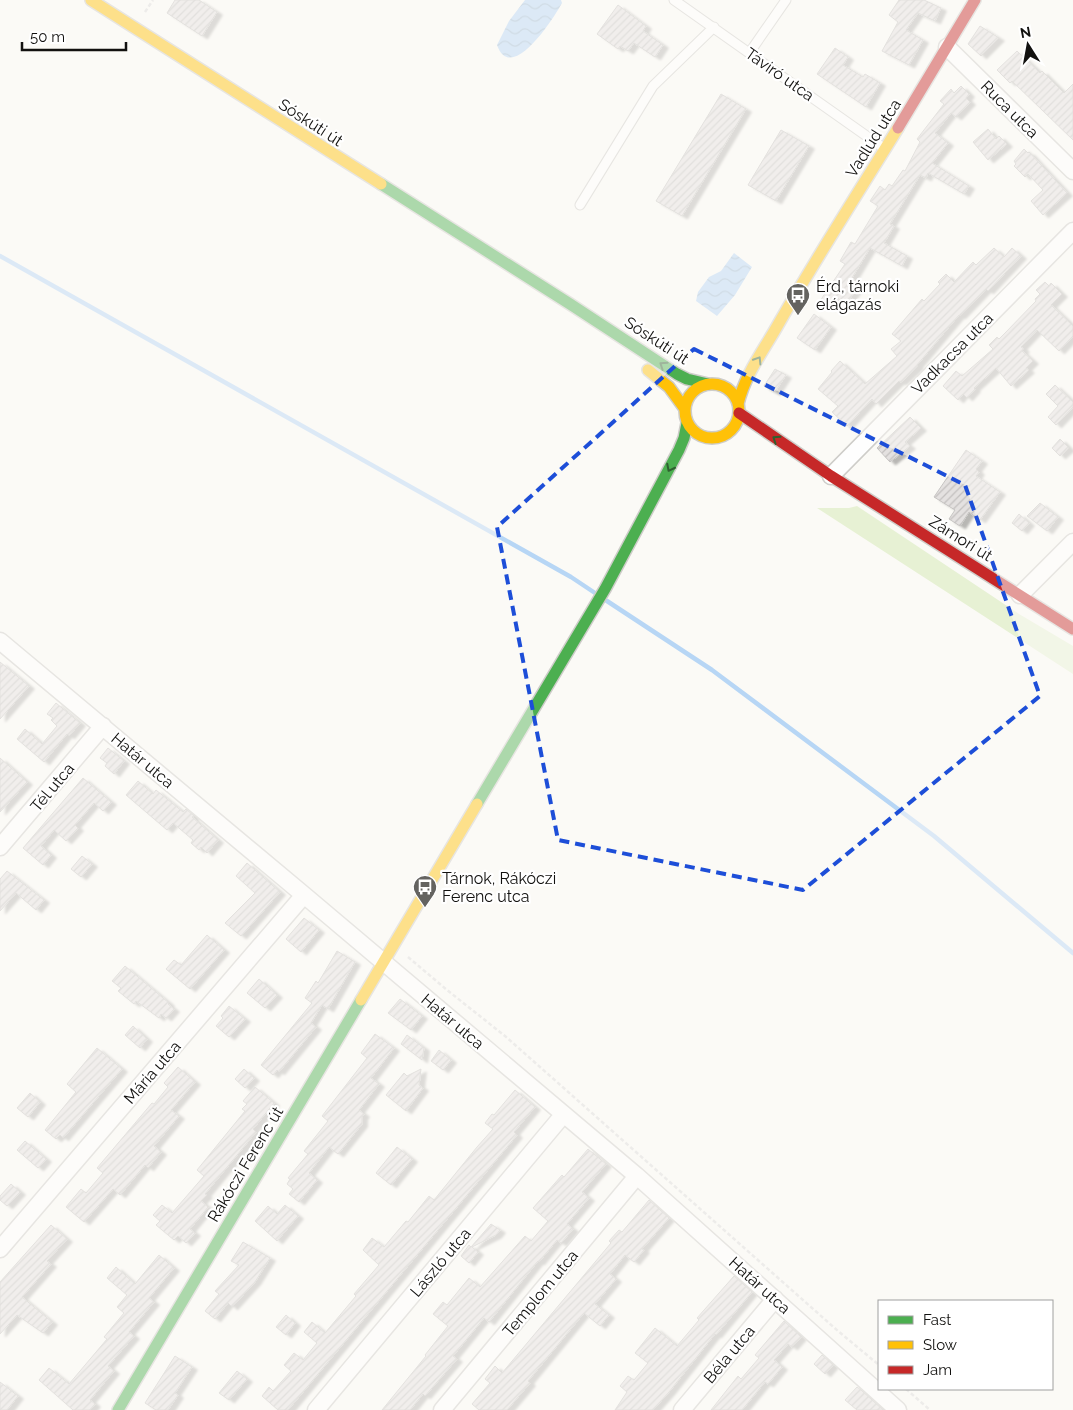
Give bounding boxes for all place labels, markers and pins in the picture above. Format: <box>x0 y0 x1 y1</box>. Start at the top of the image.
place label: Érd, tárnoki elágazás <box>816 276 899 314</box>
bus stop icon: Érd, tárnoki elágazás <box>785 282 811 316</box>
place label: Tárnok, Rákóczi Ferenc utca <box>442 869 556 906</box>
bus stop icon: Tárnok, Rákóczi Ferenc utca <box>412 874 438 908</box>

